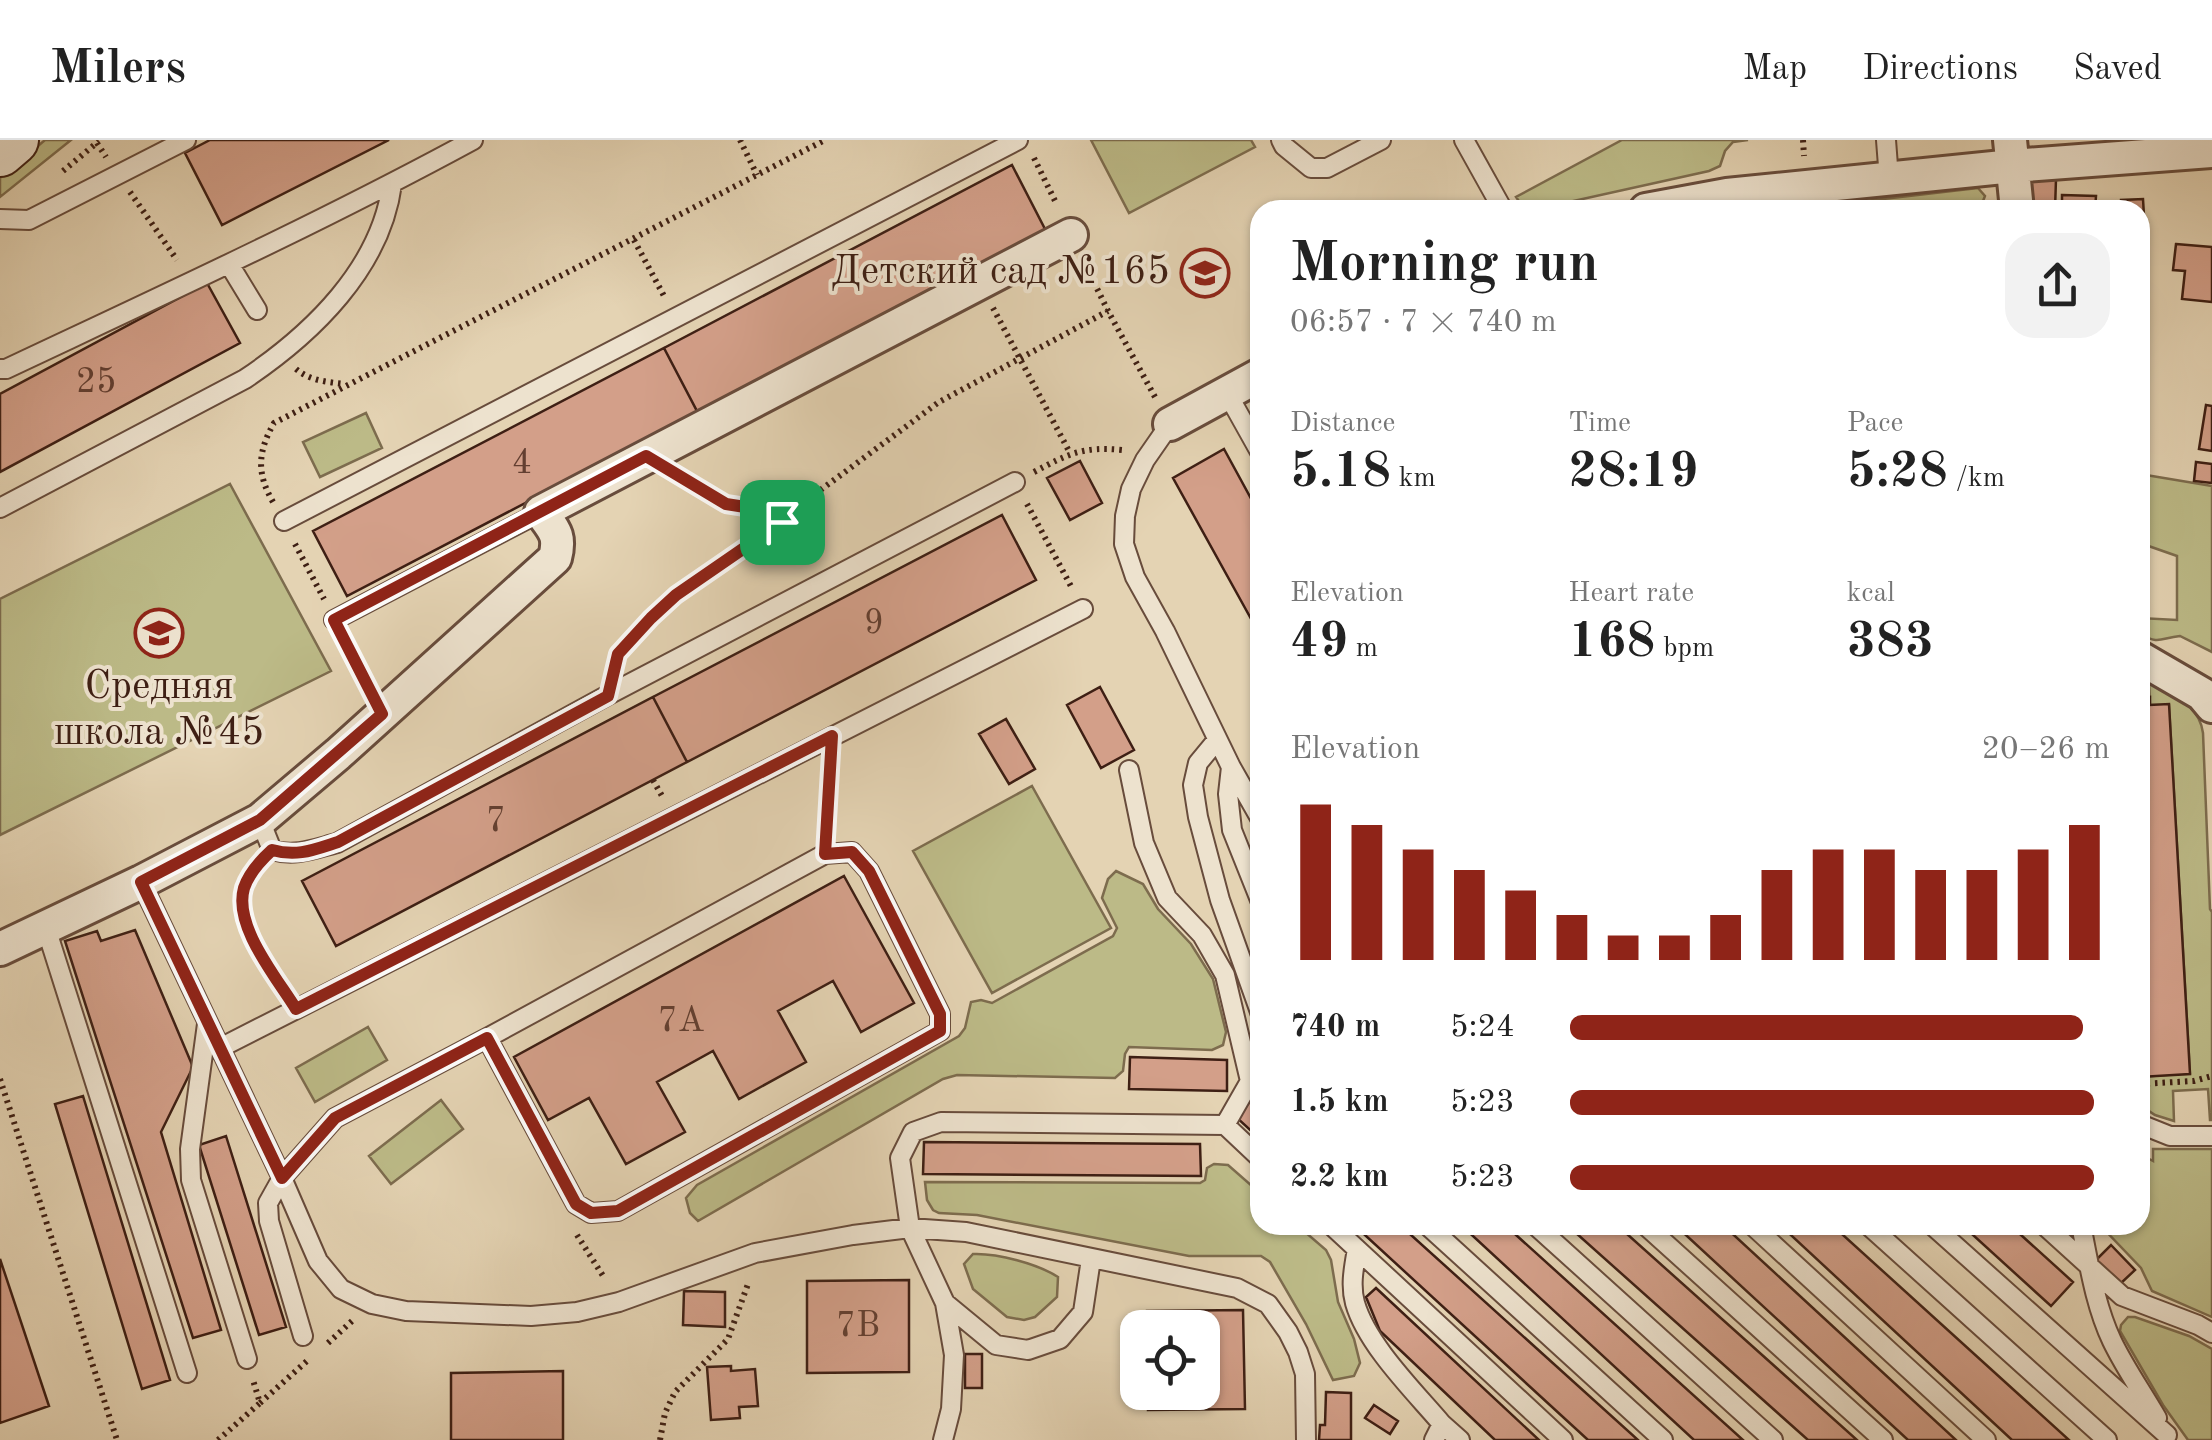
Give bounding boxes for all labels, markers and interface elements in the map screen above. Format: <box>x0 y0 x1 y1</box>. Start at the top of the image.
text: Milers <box>50 45 186 93</box>
text: Map <box>1742 52 1807 87</box>
text: Directions <box>1862 52 2018 87</box>
text: Saved <box>2073 52 2162 87</box>
button: share <box>2005 233 2110 338</box>
text: Morning run <box>1290 238 1599 293</box>
school or university icon: Детский сад №165 <box>1179 247 1231 299</box>
place label: Детский сад №165 <box>831 253 1170 293</box>
text: 06:57 · 7 × 740 m <box>1290 307 1557 339</box>
house number: 25 <box>76 365 116 400</box>
text: Distance <box>1290 410 1395 438</box>
text: Time <box>1568 410 1631 438</box>
text: Pace <box>1847 410 1903 438</box>
house number: 4 <box>512 446 532 481</box>
text: 5.18 <box>1290 448 1391 498</box>
text: 28:19 <box>1568 448 1698 498</box>
text: 5:28 <box>1847 448 1948 498</box>
text: km <box>1391 465 1436 493</box>
text: /km <box>1948 465 2005 493</box>
pin <box>740 480 825 565</box>
icon: arrive <box>755 495 810 550</box>
text: Elevation <box>1290 580 1404 608</box>
text: Heart rate <box>1568 580 1694 608</box>
text: kcal <box>1847 580 1895 608</box>
house number: 9 <box>864 606 884 641</box>
school or university icon: Средняя школа №45 <box>133 607 185 659</box>
text: 49 <box>1290 618 1348 668</box>
text: 168 <box>1568 618 1655 668</box>
text: 383 <box>1847 618 1934 668</box>
text: m <box>1348 635 1378 663</box>
text: bpm <box>1655 635 1714 663</box>
place label: Средняя школа №45 <box>54 668 264 754</box>
text: Elevation <box>1290 734 1420 766</box>
text: 20–26 m <box>1982 734 2110 766</box>
house number: 7 <box>486 804 506 839</box>
house number: 7А <box>657 1004 705 1039</box>
text: 740 m <box>1290 1012 1380 1044</box>
text: 5:24 <box>1450 1012 1515 1044</box>
text: 1.5 km <box>1290 1087 1389 1119</box>
text: 5:23 <box>1450 1087 1515 1119</box>
text: 2.2 km <box>1290 1162 1389 1194</box>
text: 5:23 <box>1450 1162 1515 1194</box>
house number: 7В <box>836 1309 880 1344</box>
map controls <box>1120 1310 1220 1410</box>
button: locate <box>1120 1310 1220 1410</box>

